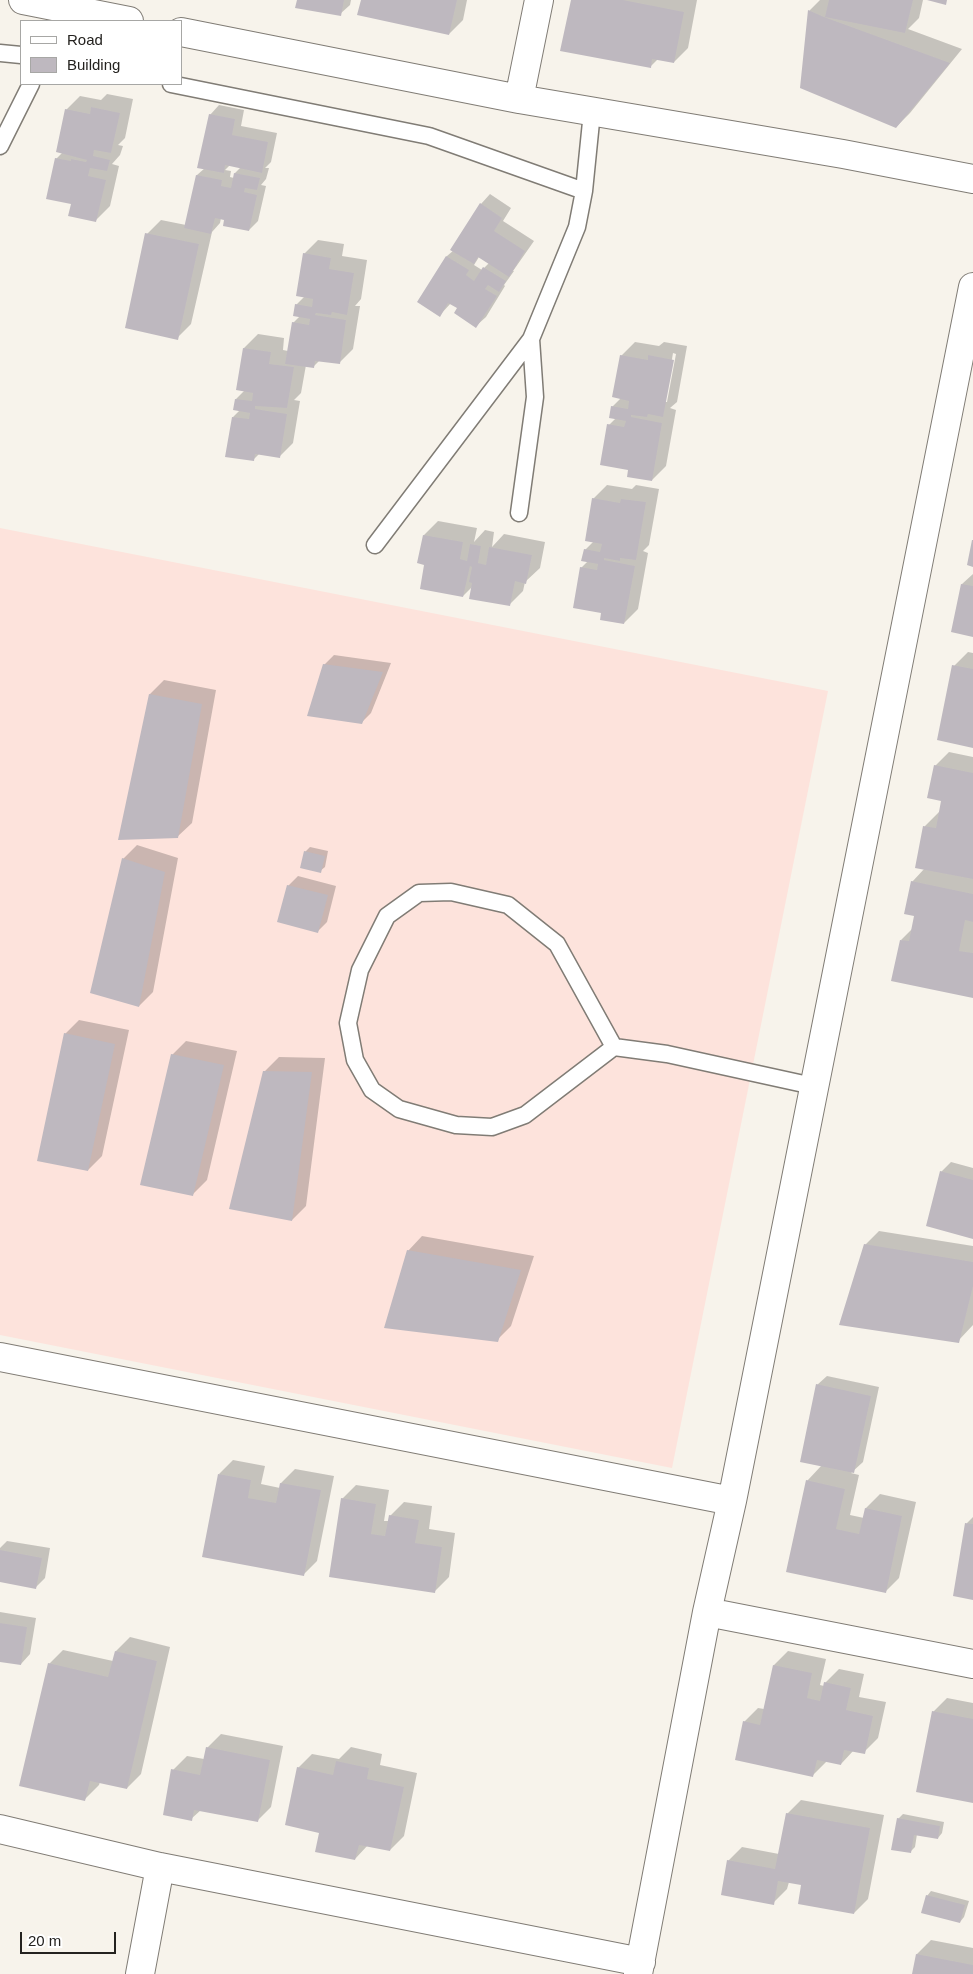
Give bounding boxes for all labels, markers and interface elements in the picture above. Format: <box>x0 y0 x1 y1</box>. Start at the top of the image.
legend <box>20 20 182 85</box>
text: Road <box>67 31 103 48</box>
text: Building <box>67 56 120 73</box>
scale bar <box>22 1922 119 1954</box>
text: 20 m <box>28 1932 61 1949</box>

